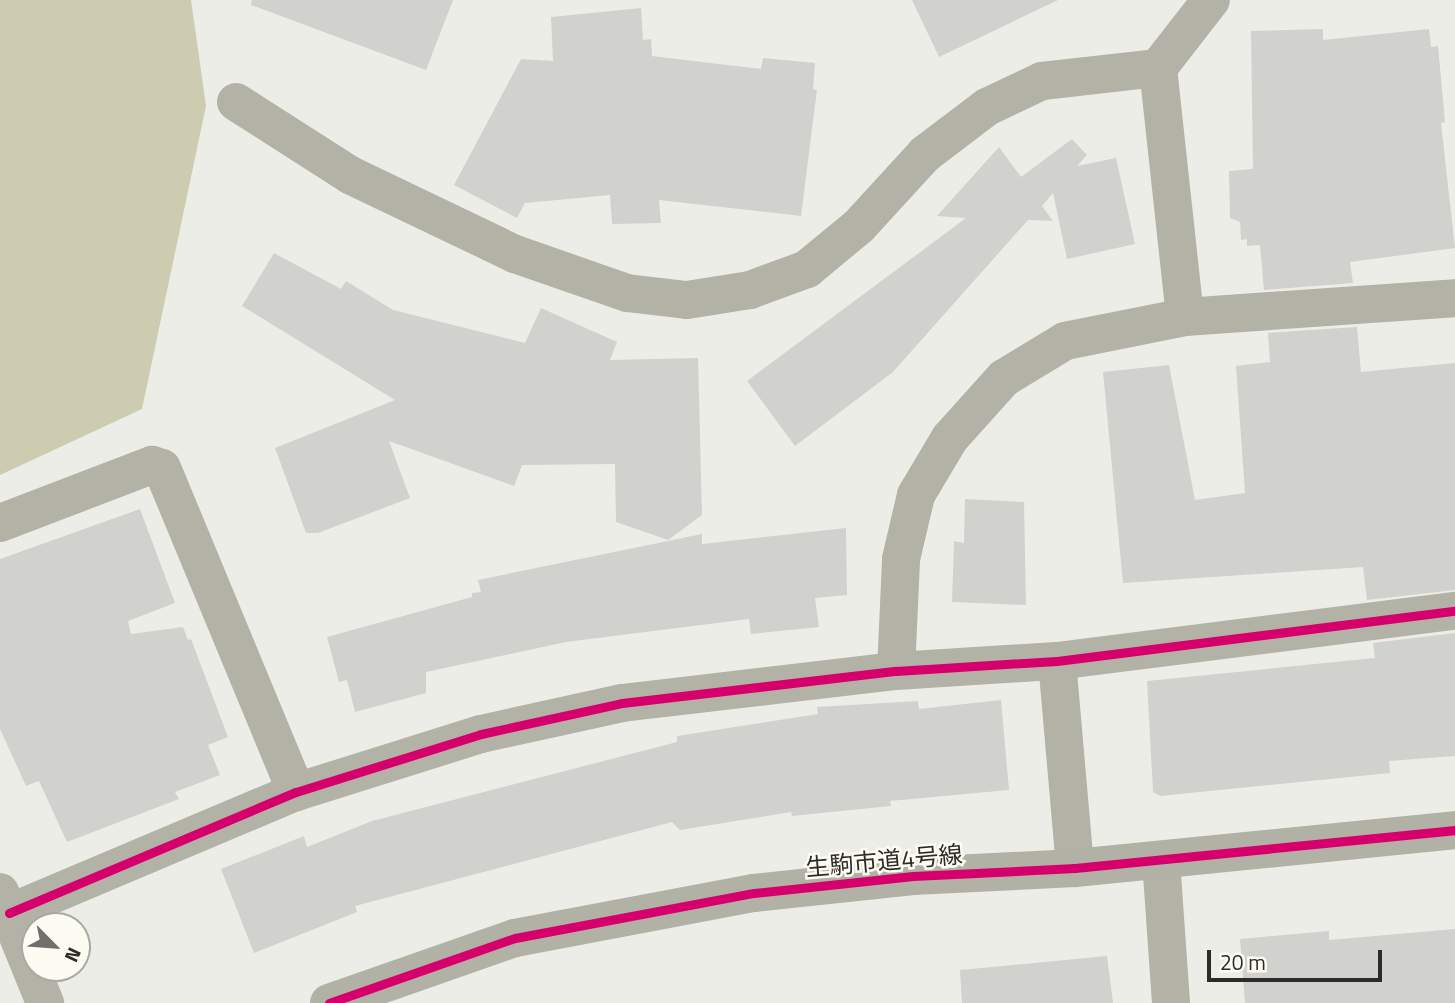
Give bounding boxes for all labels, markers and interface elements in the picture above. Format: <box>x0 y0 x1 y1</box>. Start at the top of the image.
street label: 生駒市道4号線 <box>804 840 964 882</box>
north arrow <box>21 912 91 982</box>
scale bar <box>1210 936 1385 980</box>
text: N <box>58 943 90 967</box>
text: 20 m <box>1220 946 1266 978</box>

